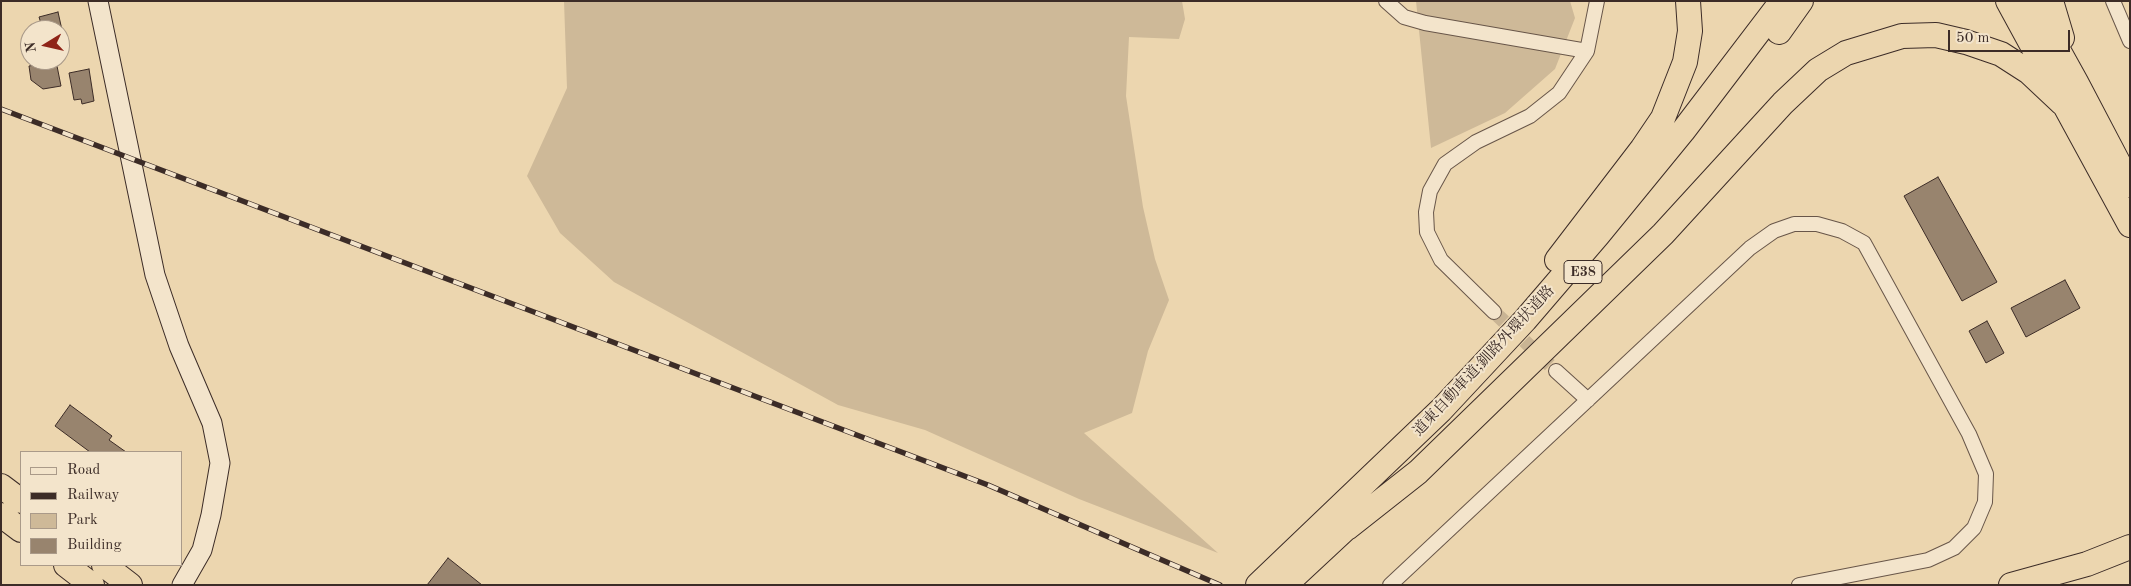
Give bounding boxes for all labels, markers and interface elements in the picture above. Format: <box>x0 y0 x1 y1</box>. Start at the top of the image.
north arrow <box>20 20 70 70</box>
scale bar <box>1951 20 2074 52</box>
text: 50 m <box>1956 31 1990 46</box>
text: N <box>23 41 39 54</box>
road number: E38 <box>1564 260 1602 284</box>
street label: 道東自動車道;釧路外環状道路 <box>1409 282 1559 440</box>
legend <box>20 451 182 566</box>
text: Road <box>67 463 100 478</box>
text: Railway <box>67 488 120 503</box>
text: Park <box>67 513 98 528</box>
text: Building <box>67 538 122 553</box>

